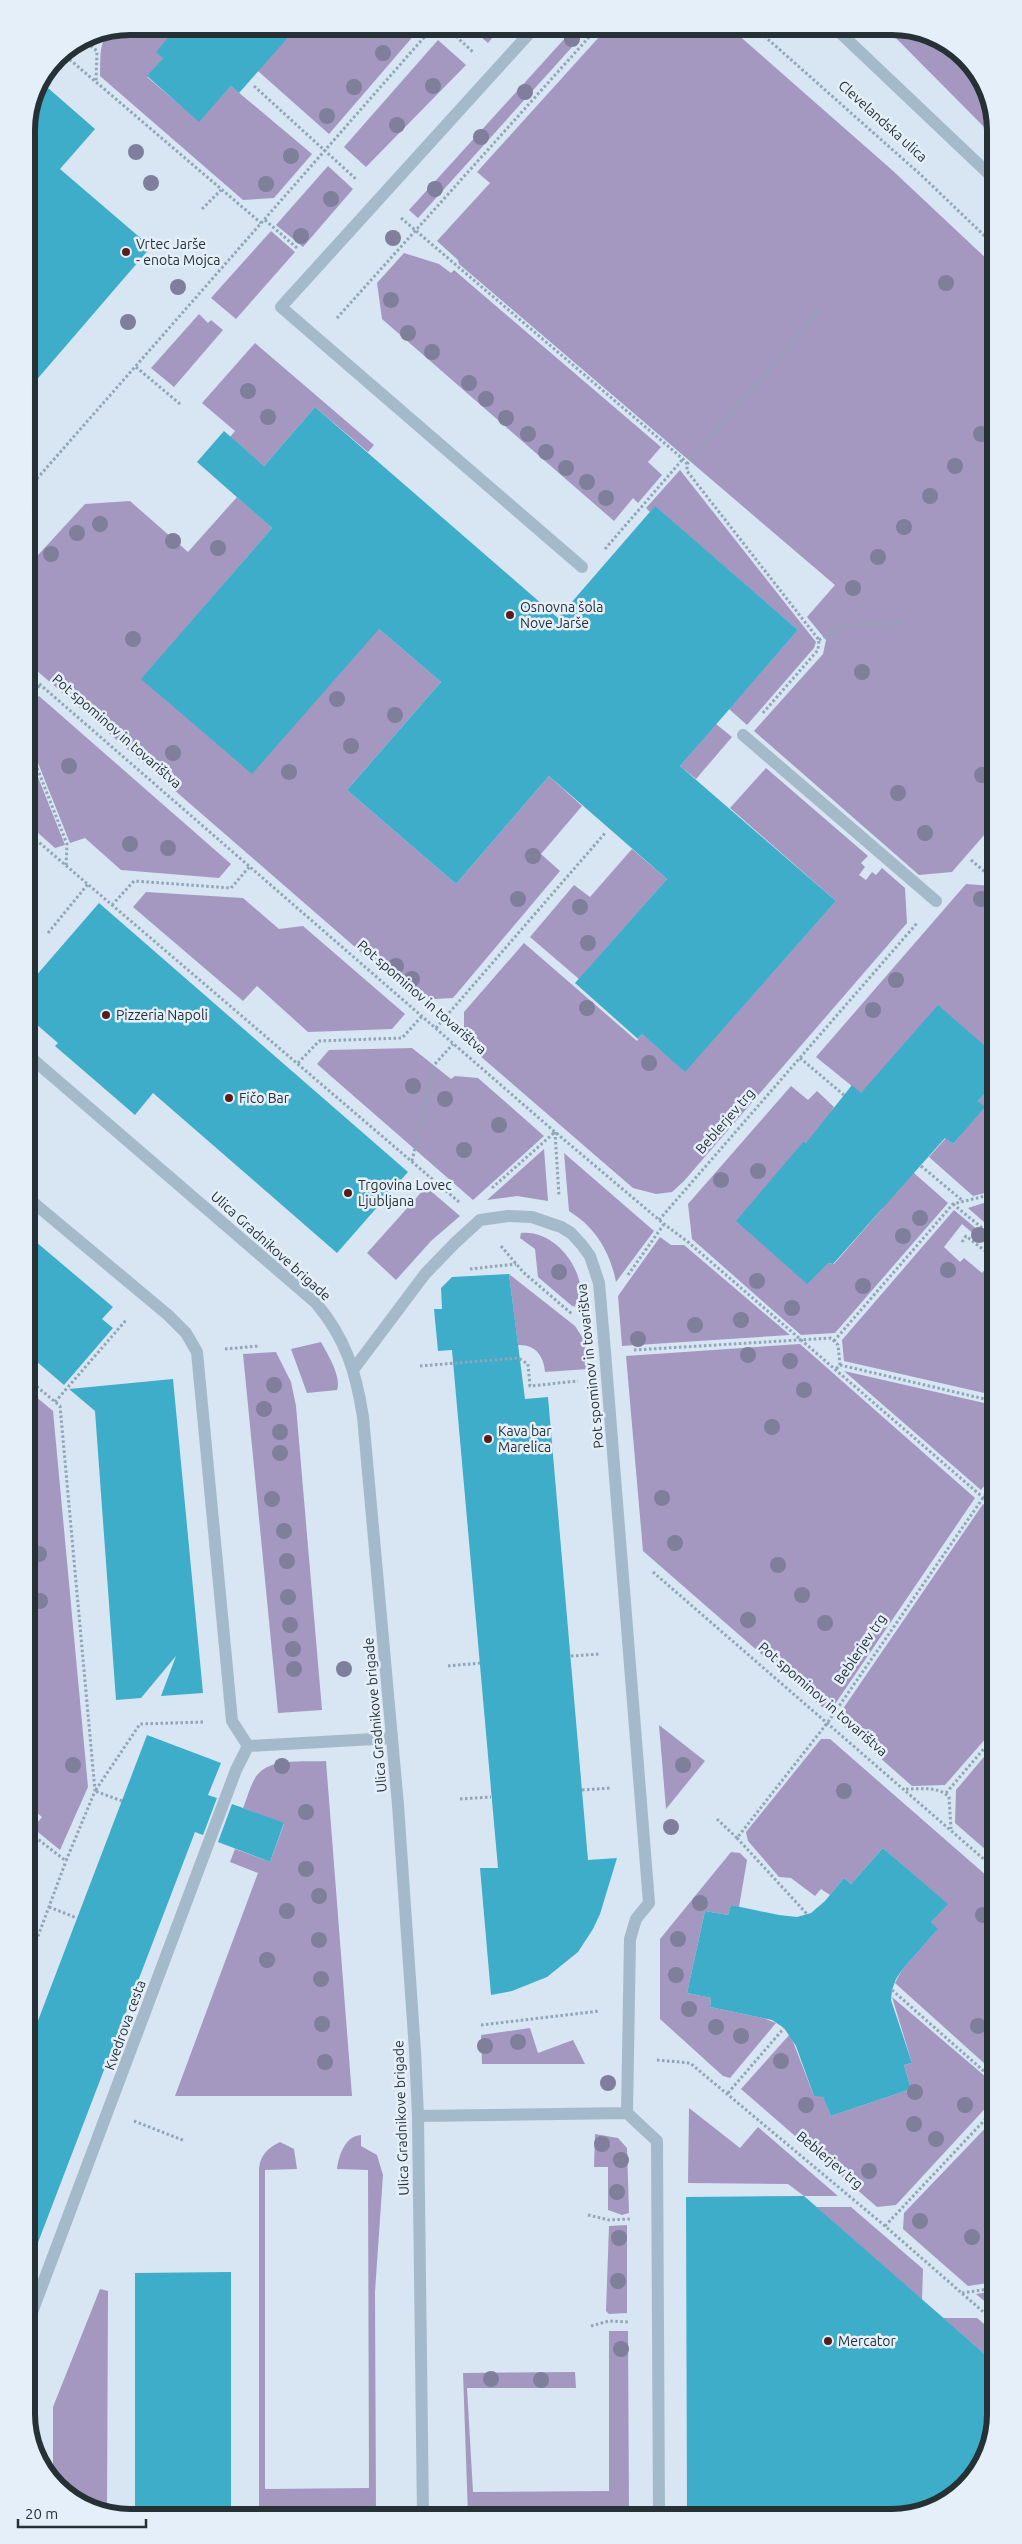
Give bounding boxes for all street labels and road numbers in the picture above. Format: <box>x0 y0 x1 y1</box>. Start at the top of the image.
street label: Clevelandska ulica <box>835 77 931 165</box>
street label: Pot spominov in tovarištva <box>49 671 185 791</box>
street label: Pot spominov in tovarištva <box>354 937 490 1057</box>
street label: Beblerjev trg <box>692 1085 758 1157</box>
street label: Ulica Gradnikove brigade <box>208 1188 334 1304</box>
street label: Pot spominov in tovarištva <box>573 1283 607 1449</box>
street label: Beblerjev trg <box>831 1611 889 1687</box>
street label: Ulica Gradnikove brigade <box>360 1637 390 1793</box>
street label: Pot spominov in tovarištva <box>755 1639 891 1759</box>
street label: Kvedrova cesta <box>101 1978 149 2072</box>
street label: Ulica Gradnikove brigade <box>390 2040 412 2196</box>
street label: Beblerjev trg <box>794 2128 866 2192</box>

